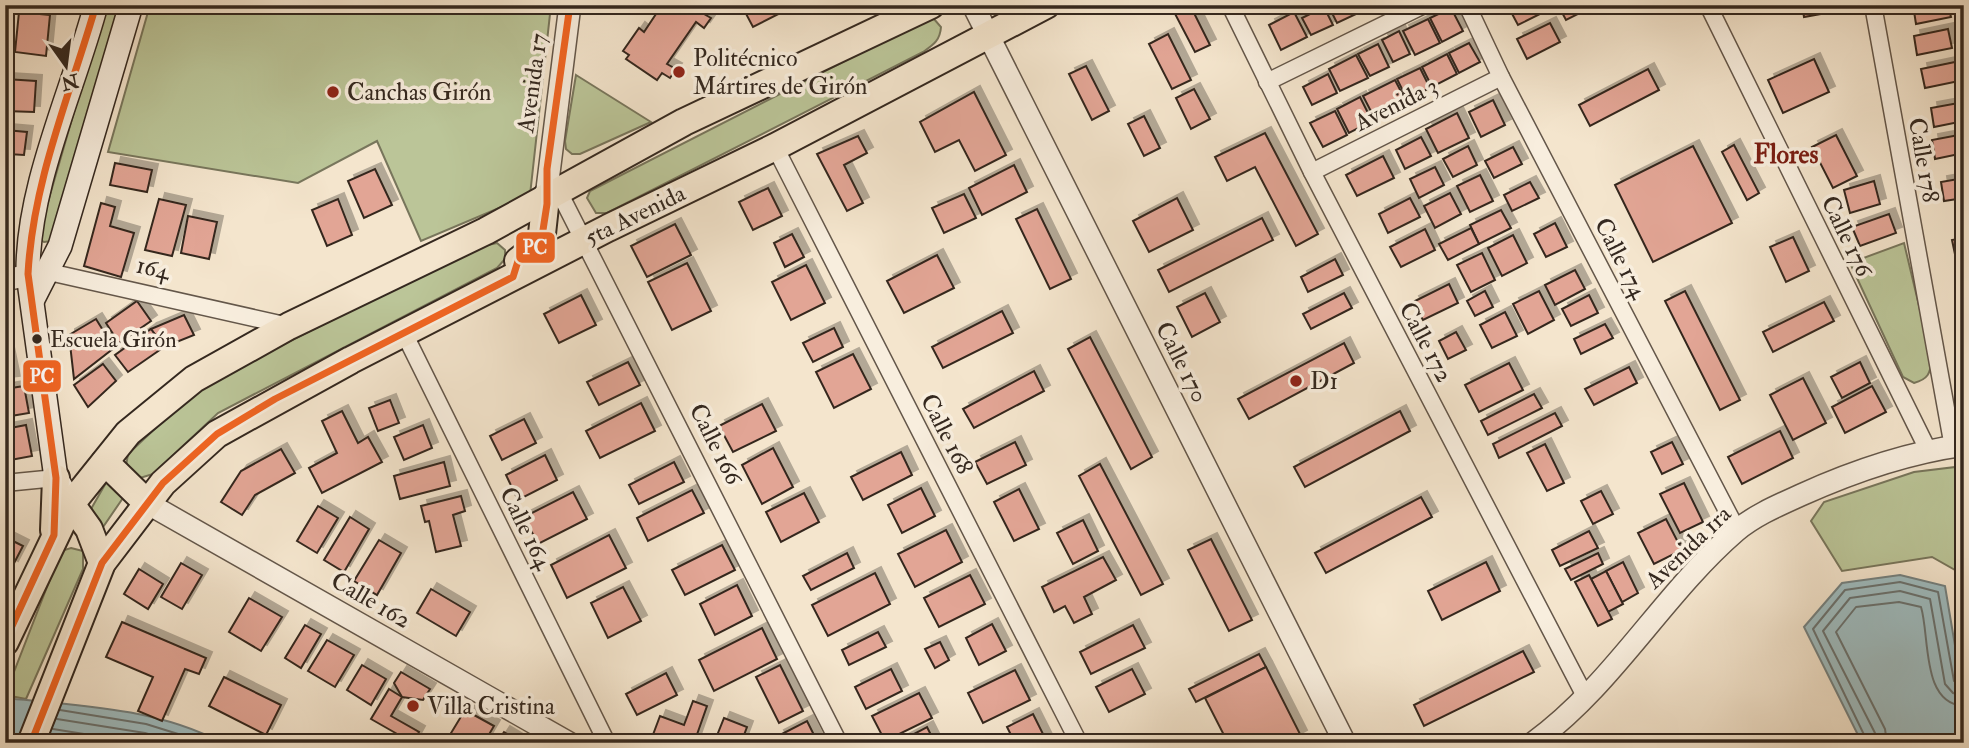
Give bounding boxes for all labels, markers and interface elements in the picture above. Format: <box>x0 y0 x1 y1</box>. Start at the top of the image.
street label: Avenida 17 <box>510 31 555 136</box>
north arrow <box>32 32 102 102</box>
place label: Politécnico Mártires de Girón <box>693 43 867 102</box>
marker: Politécnico Mártires de Girón <box>671 64 687 80</box>
text: N <box>58 68 82 95</box>
street label: Avenida 3 <box>1348 70 1443 139</box>
place label: Canchas Girón <box>347 77 491 108</box>
marker: Canchas Girón <box>325 84 341 100</box>
street label: Calle 178 <box>1901 115 1946 205</box>
district label: Flores <box>1754 139 1818 171</box>
street label: 5ta Avenida <box>580 177 692 253</box>
street label: Calle 176 <box>1814 191 1880 284</box>
street label: Calle 174 <box>1587 213 1654 305</box>
line badge: PC <box>515 231 556 264</box>
text: PC <box>522 236 548 260</box>
street label: 164 <box>133 250 174 288</box>
street label: Calle 172 <box>1392 297 1460 388</box>
street label: Calle 170 <box>1148 317 1215 408</box>
place label: Escuela Girón <box>50 326 177 354</box>
marker: Escuela Girón <box>30 332 44 346</box>
line badge: PC <box>22 359 62 393</box>
text: PC <box>29 365 55 389</box>
place label: D1 <box>1310 366 1338 397</box>
marker: D1 <box>1288 373 1304 389</box>
street label: Calle 168 <box>913 389 980 480</box>
street label: Calle 166 <box>682 398 750 492</box>
street label: Calle 164 <box>492 482 559 576</box>
street label: Avenida 1ra <box>1638 498 1739 597</box>
street label: Calle 162 <box>325 565 416 636</box>
place label: Villa Cristina <box>427 691 556 722</box>
marker: Villa Cristina <box>405 698 421 714</box>

